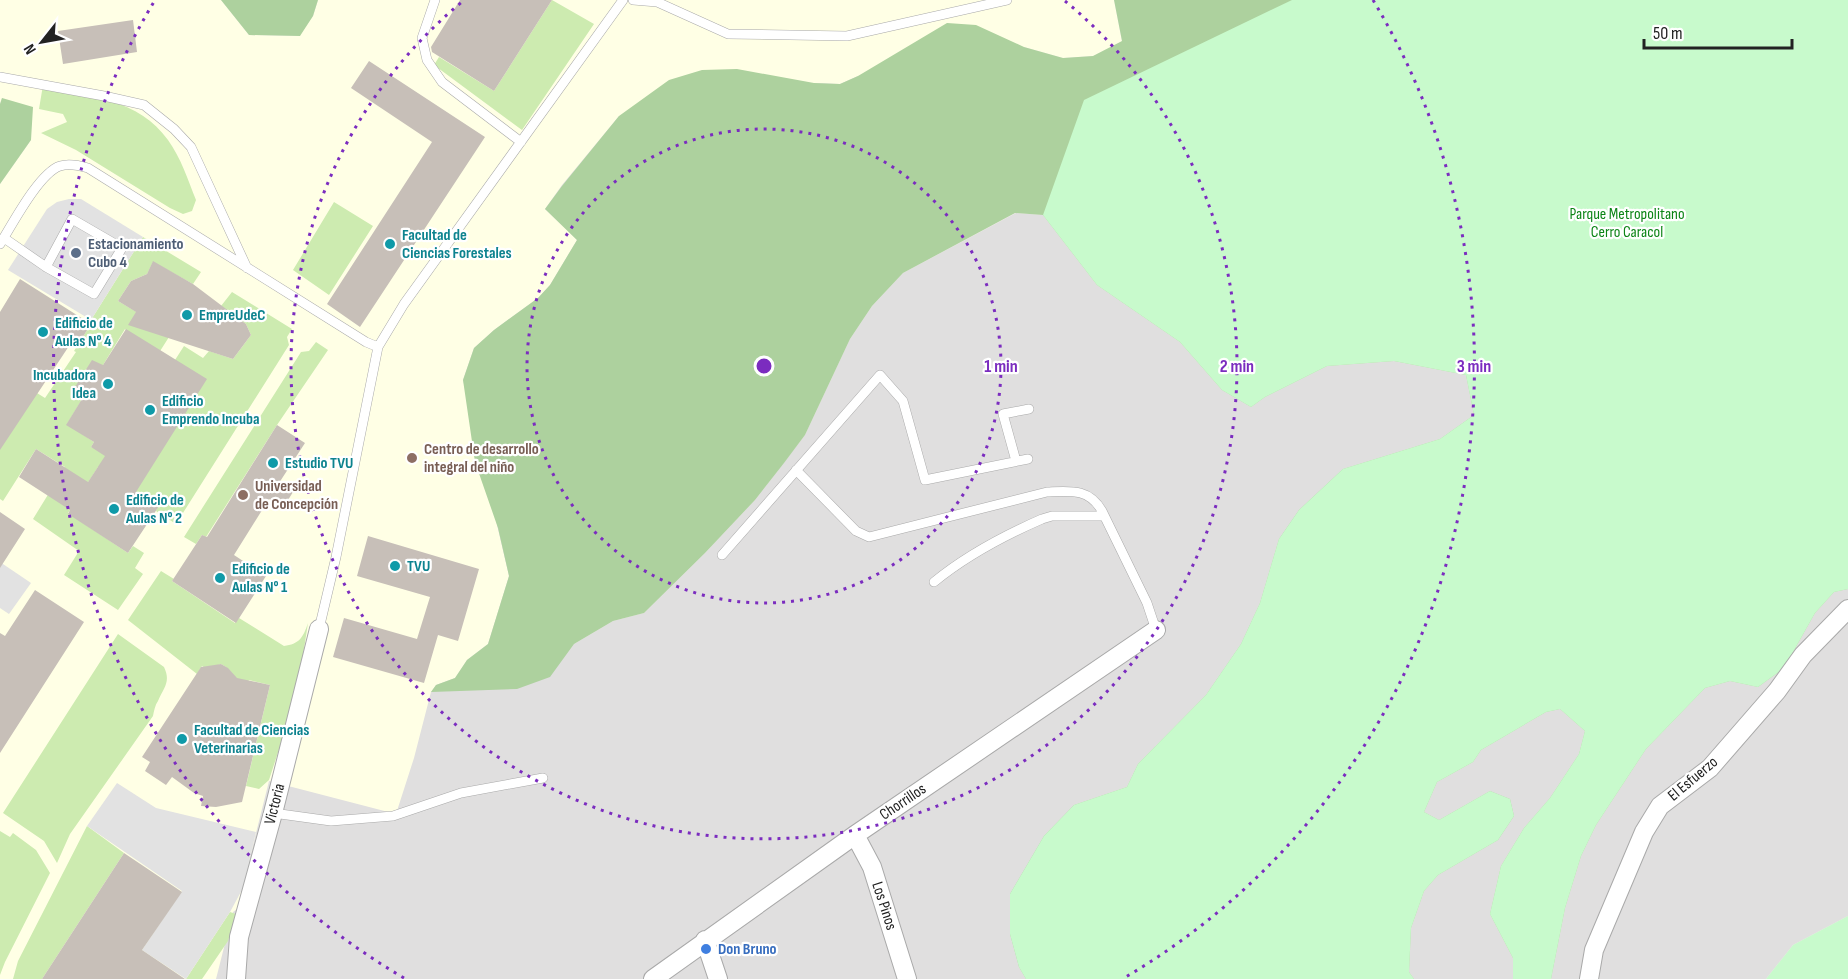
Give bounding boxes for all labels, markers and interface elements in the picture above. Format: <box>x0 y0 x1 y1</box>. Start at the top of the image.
north arrow <box>12 12 72 72</box>
scale bar <box>1644 12 1792 50</box>
text: 50 m <box>1653 23 1683 44</box>
text: N <box>20 40 41 58</box>
park label: Parque Metropolitano Cerro Caracol <box>1569 205 1685 242</box>
place label: Facultad de Ciencias Forestales <box>402 226 512 263</box>
place label: Estacionamiento Cubo 4 <box>88 235 184 272</box>
marker: Facultad de Ciencias Forestales <box>383 237 397 251</box>
marker: Estacionamiento Cubo 4 <box>69 246 83 260</box>
place label: EmpreUdeC <box>199 306 265 325</box>
marker: EmpreUdeC <box>180 308 194 322</box>
place label: Edificio de Aulas N° 4 <box>54 314 113 351</box>
marker: Edificio de Aulas N° 4 <box>36 325 50 339</box>
centre of rings <box>754 356 774 376</box>
text: 1 min <box>984 356 1018 377</box>
text: 2 min <box>1220 356 1254 377</box>
text: 3 min <box>1457 356 1491 377</box>
place label: Incubadora Idea <box>33 366 96 403</box>
marker: Incubadora Idea <box>101 377 115 391</box>
place label: Edificio Emprendo Incuba <box>162 392 260 429</box>
marker: Edificio Emprendo Incuba <box>143 403 157 417</box>
place label: Centro de desarrollo integral del niño <box>424 440 539 477</box>
marker: Centro de desarrollo integral del niño <box>405 451 419 465</box>
place label: Estudio TVU <box>285 454 353 473</box>
marker: Estudio TVU <box>266 456 280 470</box>
place label: Universidad de Concepción <box>255 477 338 514</box>
marker: Universidad de Concepción <box>236 488 250 502</box>
place label: Edificio de Aulas N° 2 <box>125 491 184 528</box>
marker: Edificio de Aulas N° 2 <box>107 502 121 516</box>
place label: TVU <box>407 557 430 576</box>
marker: TVU <box>388 559 402 573</box>
place label: Edificio de Aulas N° 1 <box>231 560 290 597</box>
marker: Edificio de Aulas N° 1 <box>213 571 227 585</box>
place label: Facultad de Ciencias Veterinarias <box>194 721 309 758</box>
marker: Facultad de Ciencias Veterinarias <box>175 732 189 746</box>
street label: El Esfuerzo <box>1664 753 1722 805</box>
street label: Chorrillos <box>876 780 930 824</box>
street label: Victoria <box>261 782 289 826</box>
street label: Los Pinos <box>867 879 901 933</box>
place label: Don Bruno <box>718 940 777 959</box>
marker: Don Bruno <box>699 942 713 956</box>

